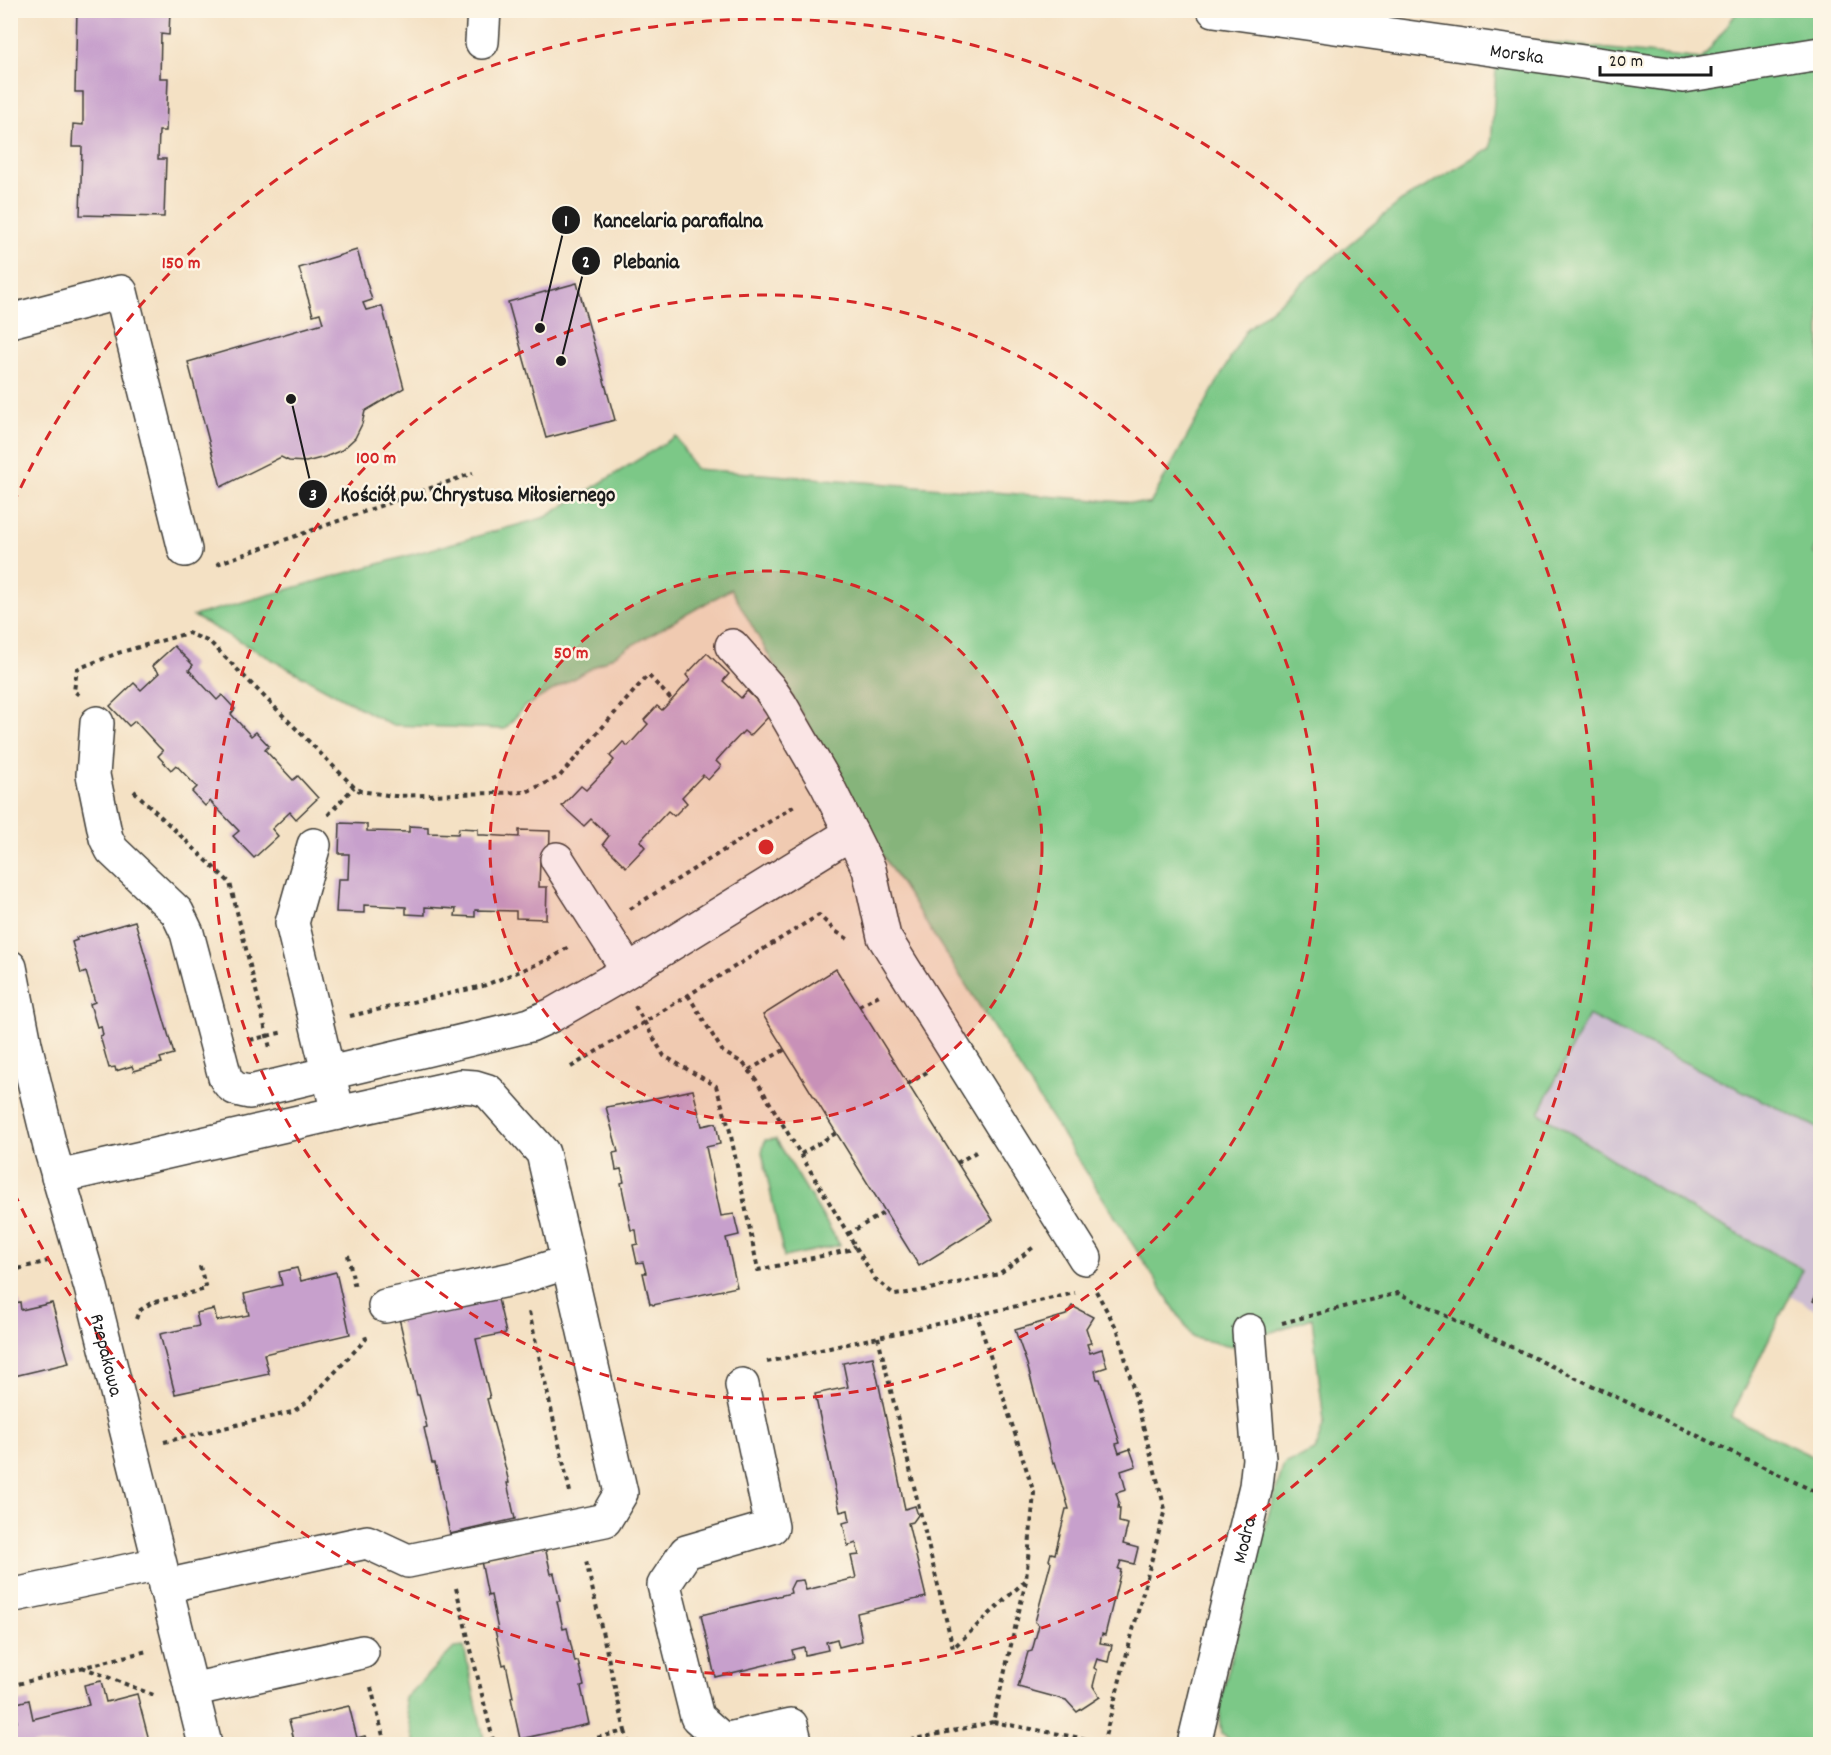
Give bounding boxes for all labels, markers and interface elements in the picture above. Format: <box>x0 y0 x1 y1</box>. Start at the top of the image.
street label: Morska <box>1488 38 1546 73</box>
scale bar <box>1600 39 1711 77</box>
text: 20 m <box>1609 50 1643 75</box>
callout: Kancelaria parafialna <box>551 201 774 240</box>
text: Kancelaria parafialna <box>593 208 764 238</box>
text: 1 <box>564 210 568 235</box>
callout: Plebania <box>571 241 691 280</box>
text: Plebania <box>613 249 680 279</box>
text: 2 <box>582 251 590 276</box>
text: 150 m <box>162 252 200 277</box>
text: 100 m <box>356 447 396 472</box>
callout: Kościół pw. Chrystusa Miłosiernego <box>298 474 627 513</box>
text: Kościół pw. Chrystusa Miłosiernego <box>341 482 615 512</box>
text: 3 <box>309 484 317 509</box>
text: 50 m <box>554 642 588 667</box>
centre of rings <box>756 837 776 857</box>
street label: Rzepakowa <box>81 1311 129 1400</box>
street label: Modra <box>1227 1514 1265 1567</box>

